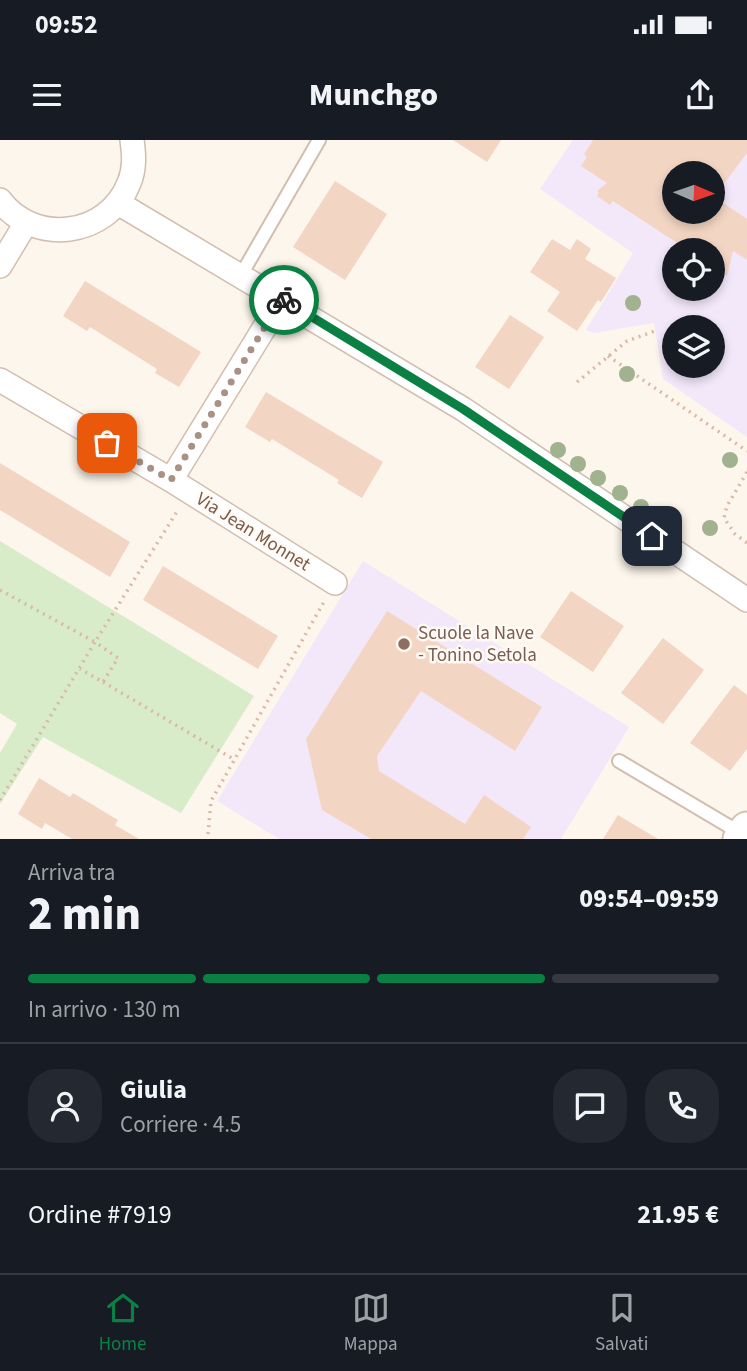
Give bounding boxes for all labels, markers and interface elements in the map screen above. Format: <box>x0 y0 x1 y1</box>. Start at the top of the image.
text: 09:52 <box>35 6 98 43</box>
text: Munchgo <box>309 72 438 118</box>
icon: menu <box>28 76 66 114</box>
icon: share <box>681 76 719 114</box>
north arrow <box>662 161 724 224</box>
map controls <box>662 161 725 378</box>
button: locate <box>662 238 725 301</box>
courier <box>249 265 319 335</box>
icon: bike <box>265 281 303 319</box>
button: layers <box>662 315 725 378</box>
pin <box>77 413 137 473</box>
icon: bag <box>88 424 126 462</box>
street label: Via Jean Monnet <box>191 486 316 578</box>
pin <box>622 506 682 566</box>
icon: home <box>633 517 671 555</box>
place label: Scuole la Nave - Tonino Setola <box>418 620 537 669</box>
marker: Scuole la Nave - Tonino Setola <box>396 636 412 652</box>
text: Arriva tra <box>28 856 115 889</box>
text: 09:54–09:59 <box>579 880 719 917</box>
text: 2 min <box>28 882 141 947</box>
text: In arrivo · 130 m <box>28 993 180 1026</box>
button: person <box>28 1069 102 1143</box>
button: chat <box>553 1069 627 1143</box>
button: phone <box>645 1069 719 1143</box>
text: Giulia <box>120 1071 187 1108</box>
text: Corriere · 4.5 <box>120 1108 241 1141</box>
text: Ordine #7919 <box>28 1196 172 1233</box>
text: 21.95 € <box>637 1196 719 1233</box>
tab: Home <box>99 1289 147 1358</box>
tab: Mappa <box>344 1289 398 1358</box>
tab: Salvati <box>595 1289 648 1358</box>

